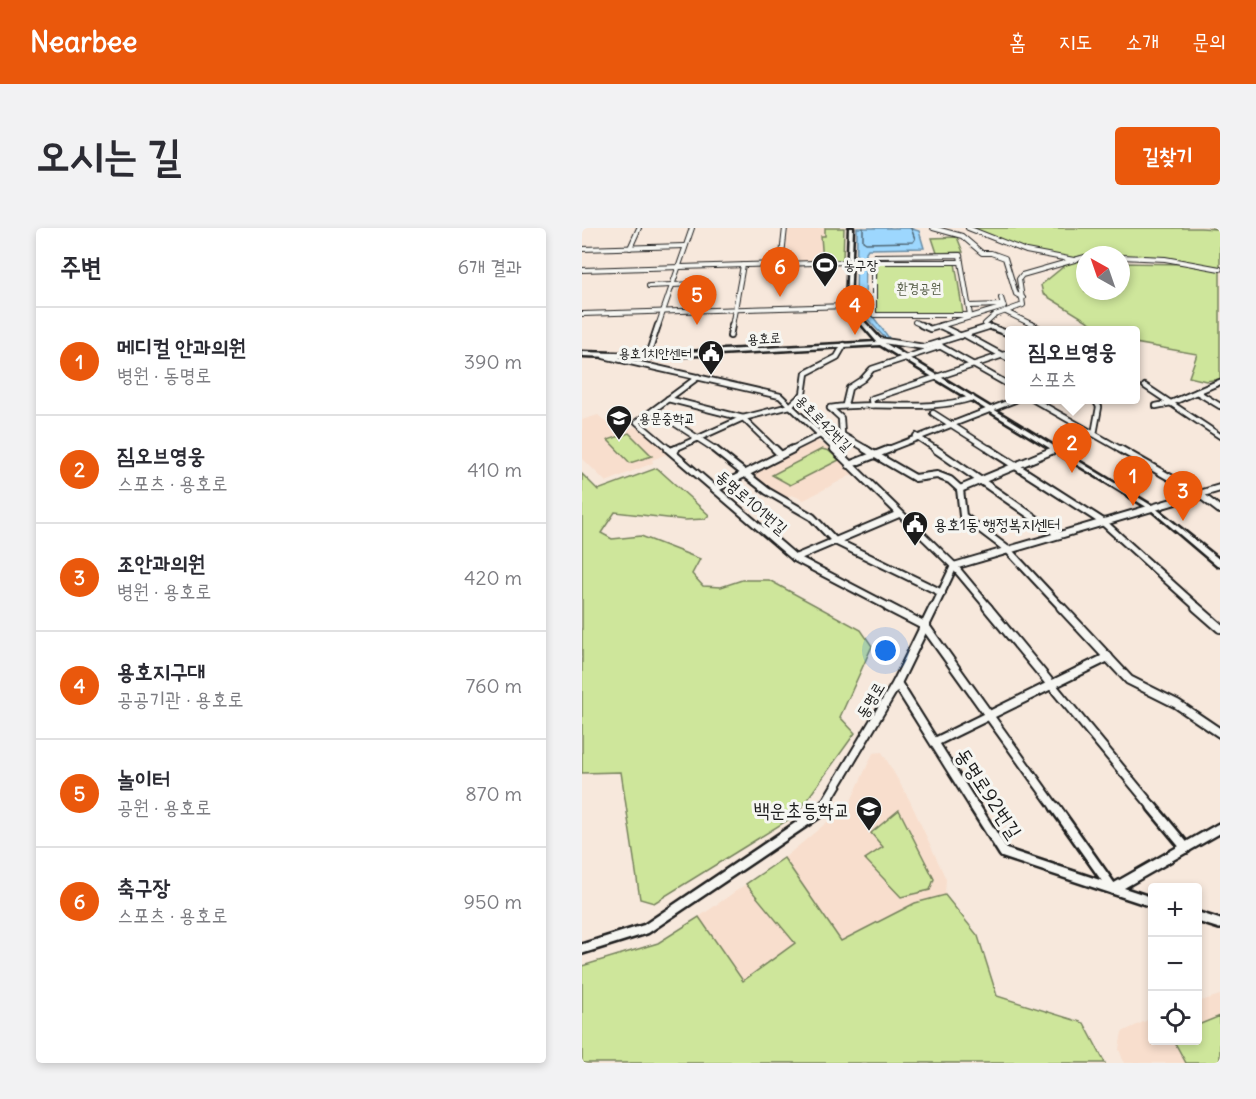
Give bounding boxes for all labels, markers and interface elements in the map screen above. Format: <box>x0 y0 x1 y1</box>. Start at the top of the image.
text: Nearbee <box>30 24 137 60</box>
text: 홈 <box>1009 28 1026 55</box>
text: 지도 <box>1059 28 1092 55</box>
text: 소개 <box>1125 28 1159 55</box>
text: 문의 <box>1192 28 1226 55</box>
button: 길찾기 <box>1115 127 1220 185</box>
text: 오시는 길 <box>36 129 181 181</box>
north arrow <box>1076 246 1130 300</box>
pin: 6 <box>760 248 800 297</box>
text: 주변 <box>60 250 102 283</box>
sports icon: 농구장 <box>810 250 840 288</box>
text: 6개 결과 <box>457 254 522 279</box>
place label: 농구장 <box>844 256 879 274</box>
pin: 5 <box>678 276 716 325</box>
park label: 환경공원 <box>896 279 942 297</box>
pin: 4 <box>836 285 874 335</box>
popup <box>1005 326 1140 404</box>
street label: 용호로 <box>747 328 781 348</box>
text: 메디컬 안과의원 <box>117 333 246 361</box>
text: 짐오브영웅 <box>1028 337 1117 365</box>
public building icon: 용호1치안센터 <box>696 338 726 376</box>
place label: 용호1치안센터 <box>619 344 692 362</box>
text: 1 <box>76 349 83 374</box>
text: 390 m <box>464 349 522 374</box>
text: 병원 · 동명로 <box>117 362 211 387</box>
text: 스포츠 <box>1028 366 1077 391</box>
street label: 용호로42번길 <box>792 391 856 455</box>
school or university icon: 용문중학교 <box>604 403 634 441</box>
place label: 용문중학교 <box>639 409 695 427</box>
pin: 2 <box>1052 424 1092 473</box>
text: 짐오브영웅 <box>117 441 206 469</box>
pin: 1 <box>1114 456 1152 506</box>
text: 2 <box>74 457 85 482</box>
text: 410 m <box>467 457 522 482</box>
street label: 동명로101번길 <box>712 466 792 538</box>
text: 스포츠 · 용호로 <box>117 470 228 495</box>
pin: 3 <box>1164 472 1202 521</box>
public building icon: 용호1동 행정복지센터 <box>900 509 930 547</box>
place label: 용호1동 행정복지센터 <box>934 514 1060 534</box>
text: 조안과의원 <box>117 549 206 577</box>
text: 3 <box>74 565 85 590</box>
text: 420 m <box>464 565 522 590</box>
text: 병원 · 용호로 <box>117 578 211 603</box>
your location <box>871 636 900 665</box>
text: 용호지구대 <box>117 657 206 685</box>
text: 4 <box>74 673 85 698</box>
text: 760 m <box>465 673 522 698</box>
street label: 동명로 <box>851 678 889 722</box>
text: 공공기관 · 용호로 <box>117 686 244 711</box>
street label: 동명로92번길 <box>950 743 1028 843</box>
text: 놀이터 <box>117 765 170 793</box>
text: 5 <box>74 781 85 806</box>
text: 870 m <box>465 781 522 806</box>
text: 공원 · 용호로 <box>117 794 211 819</box>
school or university icon: 백운초등학교 <box>854 794 884 832</box>
place label: 백운초등학교 <box>753 797 850 822</box>
text: 축구장 <box>117 873 170 901</box>
map controls <box>1148 883 1202 1045</box>
button: + <box>1148 883 1202 937</box>
text: 6 <box>74 889 85 914</box>
text: 950 m <box>464 889 522 914</box>
text: 스포츠 · 용호로 <box>117 902 228 927</box>
button: − <box>1148 937 1202 991</box>
button: locate <box>1148 991 1202 1045</box>

